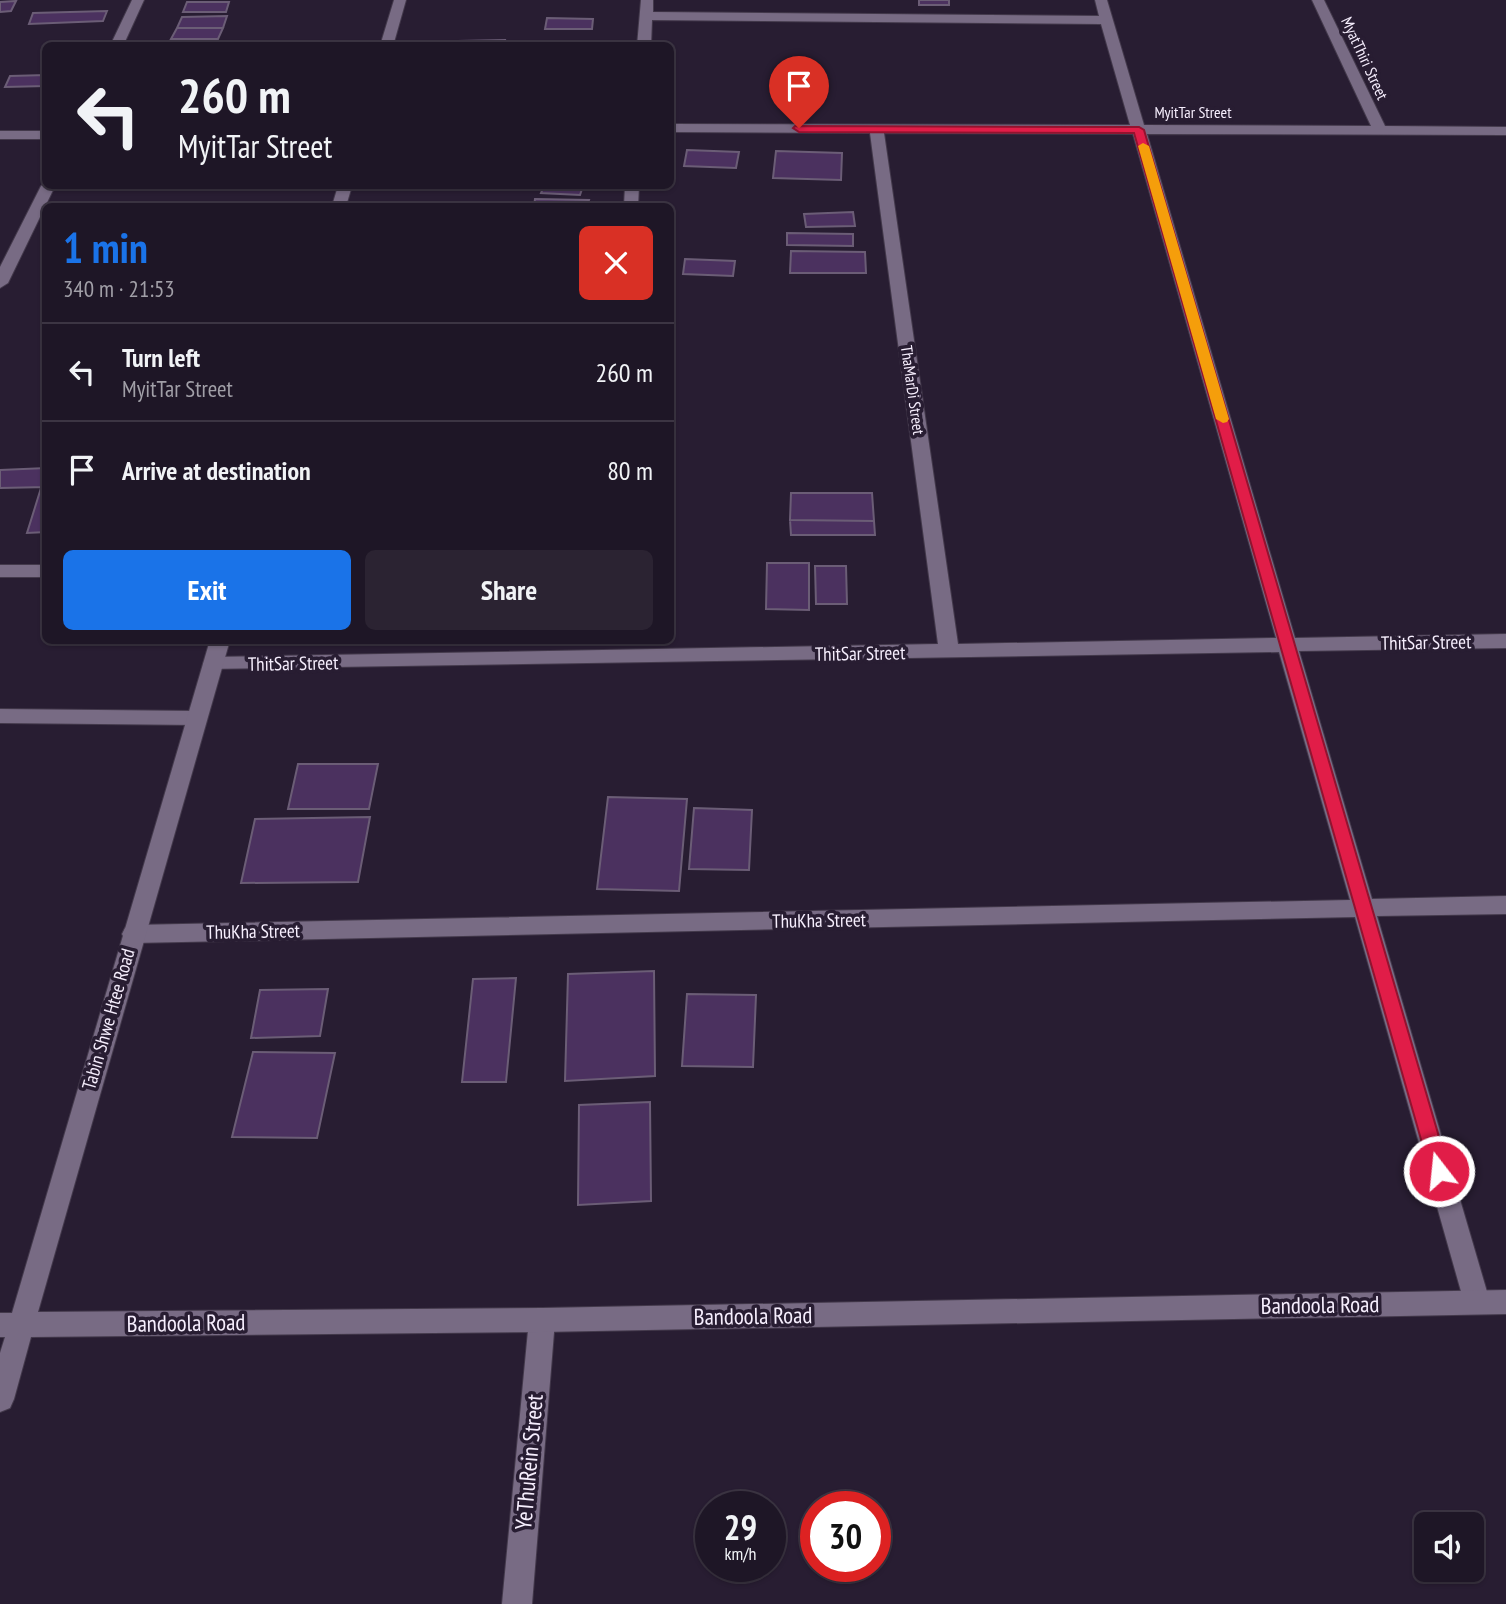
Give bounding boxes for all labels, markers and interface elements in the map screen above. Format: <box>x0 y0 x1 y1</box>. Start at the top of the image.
street label: MyatThiri Street <box>1337 13 1393 103</box>
pin <box>769 56 829 128</box>
text: 260 m <box>178 63 291 127</box>
icon: arrive <box>780 67 818 105</box>
icon: left <box>63 70 154 161</box>
street label: MyitTar Street <box>1154 102 1232 122</box>
text: MyitTar Street <box>178 125 332 167</box>
text: 1 min <box>63 220 148 275</box>
button: close <box>579 226 653 300</box>
text: 340 m · 21:53 <box>63 274 175 303</box>
text: Turn left <box>122 341 200 374</box>
street label: ThaMarDi Street <box>897 344 929 437</box>
icon: left <box>63 353 101 391</box>
text: 260 m <box>595 356 653 389</box>
text: MyitTar Street <box>122 374 233 403</box>
icon: arrive <box>63 451 101 489</box>
text: Arrive at destination <box>122 454 311 487</box>
text: 80 m <box>607 454 653 487</box>
button: Exit <box>63 550 351 630</box>
button: Share <box>365 550 653 630</box>
street label: ThitSar Street <box>1381 629 1472 655</box>
street label: ThitSar Street <box>815 640 906 666</box>
street label: ThitSar Street <box>248 650 339 676</box>
street label: ThuKha Street <box>772 907 867 933</box>
street label: ThuKha Street <box>206 918 301 944</box>
street label: Tabin Shwe Htee Road <box>76 946 140 1092</box>
position arrow <box>1402 1134 1476 1208</box>
street label: Bandoola Road <box>1260 1289 1380 1320</box>
street label: Bandoola Road <box>693 1300 813 1331</box>
street label: Bandoola Road <box>126 1307 246 1338</box>
street label: YeThuRein Street <box>508 1392 549 1531</box>
speed limit sign: 30 <box>800 1491 891 1582</box>
text: 29 <box>724 1504 757 1550</box>
map controls <box>1414 1512 1484 1582</box>
button: sound <box>1414 1512 1484 1582</box>
text: km/h <box>725 1542 756 1565</box>

